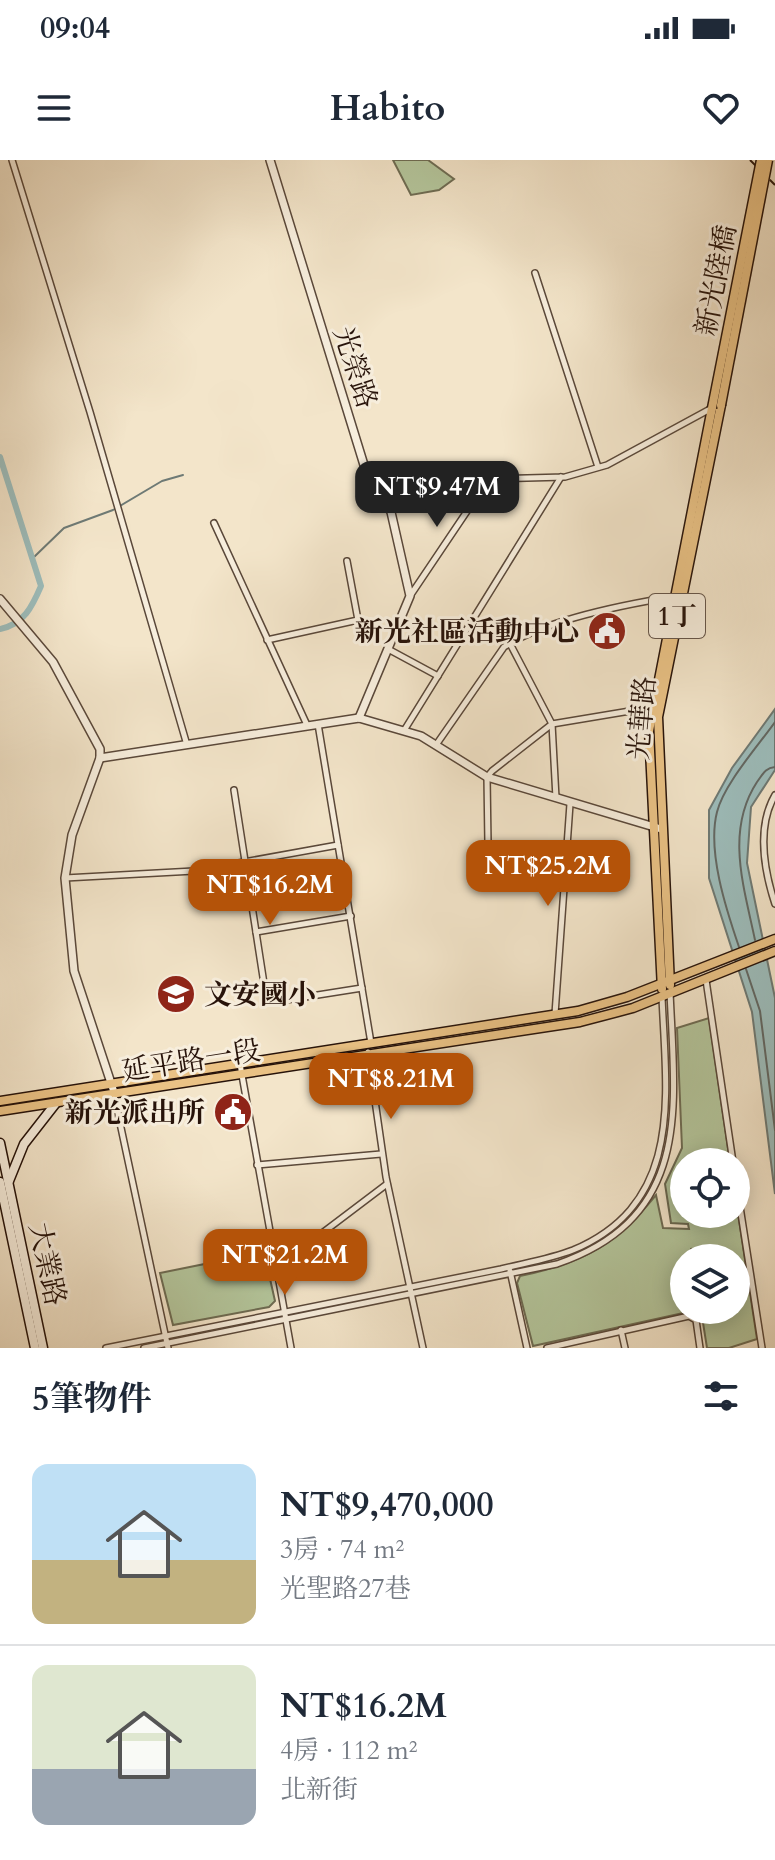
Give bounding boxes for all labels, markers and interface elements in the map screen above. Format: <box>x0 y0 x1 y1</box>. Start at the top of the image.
text: 09:04 <box>40 8 110 49</box>
text: Habito <box>330 84 445 133</box>
icon: menu <box>32 86 76 130</box>
icon: heart <box>699 86 743 130</box>
street label: 新光陸橋 <box>687 222 745 339</box>
street label: 光榮路 <box>324 321 386 413</box>
pin: NT$9.47M <box>354 461 520 529</box>
text: NT$9.47M <box>373 469 501 504</box>
road number: 1丁 <box>649 594 705 638</box>
public building icon: 新光社區活動中心 <box>586 610 628 652</box>
place label: 新光社區活動中心 <box>355 613 579 651</box>
street label: 光華路 <box>619 675 665 762</box>
pin: NT$25.2M <box>465 840 631 908</box>
text: NT$25.2M <box>484 848 612 883</box>
pin: NT$16.2M <box>187 859 353 927</box>
text: NT$16.2M <box>206 867 334 902</box>
school or university icon: 文安國小 <box>155 973 197 1015</box>
place label: 文安國小 <box>204 976 316 1014</box>
street label: 延平路一段 <box>119 1031 263 1091</box>
pin: NT$8.21M <box>308 1053 474 1121</box>
text: NT$8.21M <box>327 1061 455 1096</box>
public building icon: 新光派出所 <box>212 1091 254 1133</box>
place label: 新光派出所 <box>65 1094 205 1132</box>
map controls <box>670 1148 750 1324</box>
button: locate <box>670 1148 750 1228</box>
street label: 大業路 <box>20 1219 74 1309</box>
pin: NT$21.2M <box>202 1229 368 1297</box>
text: NT$21.2M <box>221 1237 349 1272</box>
button: layers <box>670 1244 750 1324</box>
icon: filters <box>699 1374 743 1418</box>
text: 5筆物件 <box>32 1376 151 1422</box>
text: NT$9,470,000 <box>280 1482 494 1528</box>
icon: home <box>96 1496 192 1592</box>
text: 3房 · 74 m² <box>280 1532 404 1567</box>
text: 光聖路27巷 <box>280 1571 411 1606</box>
text: NT$16.2M <box>280 1683 447 1729</box>
icon: home <box>96 1697 192 1793</box>
text: 4房 · 112 m² <box>280 1733 418 1768</box>
text: 北新街 <box>280 1772 358 1807</box>

